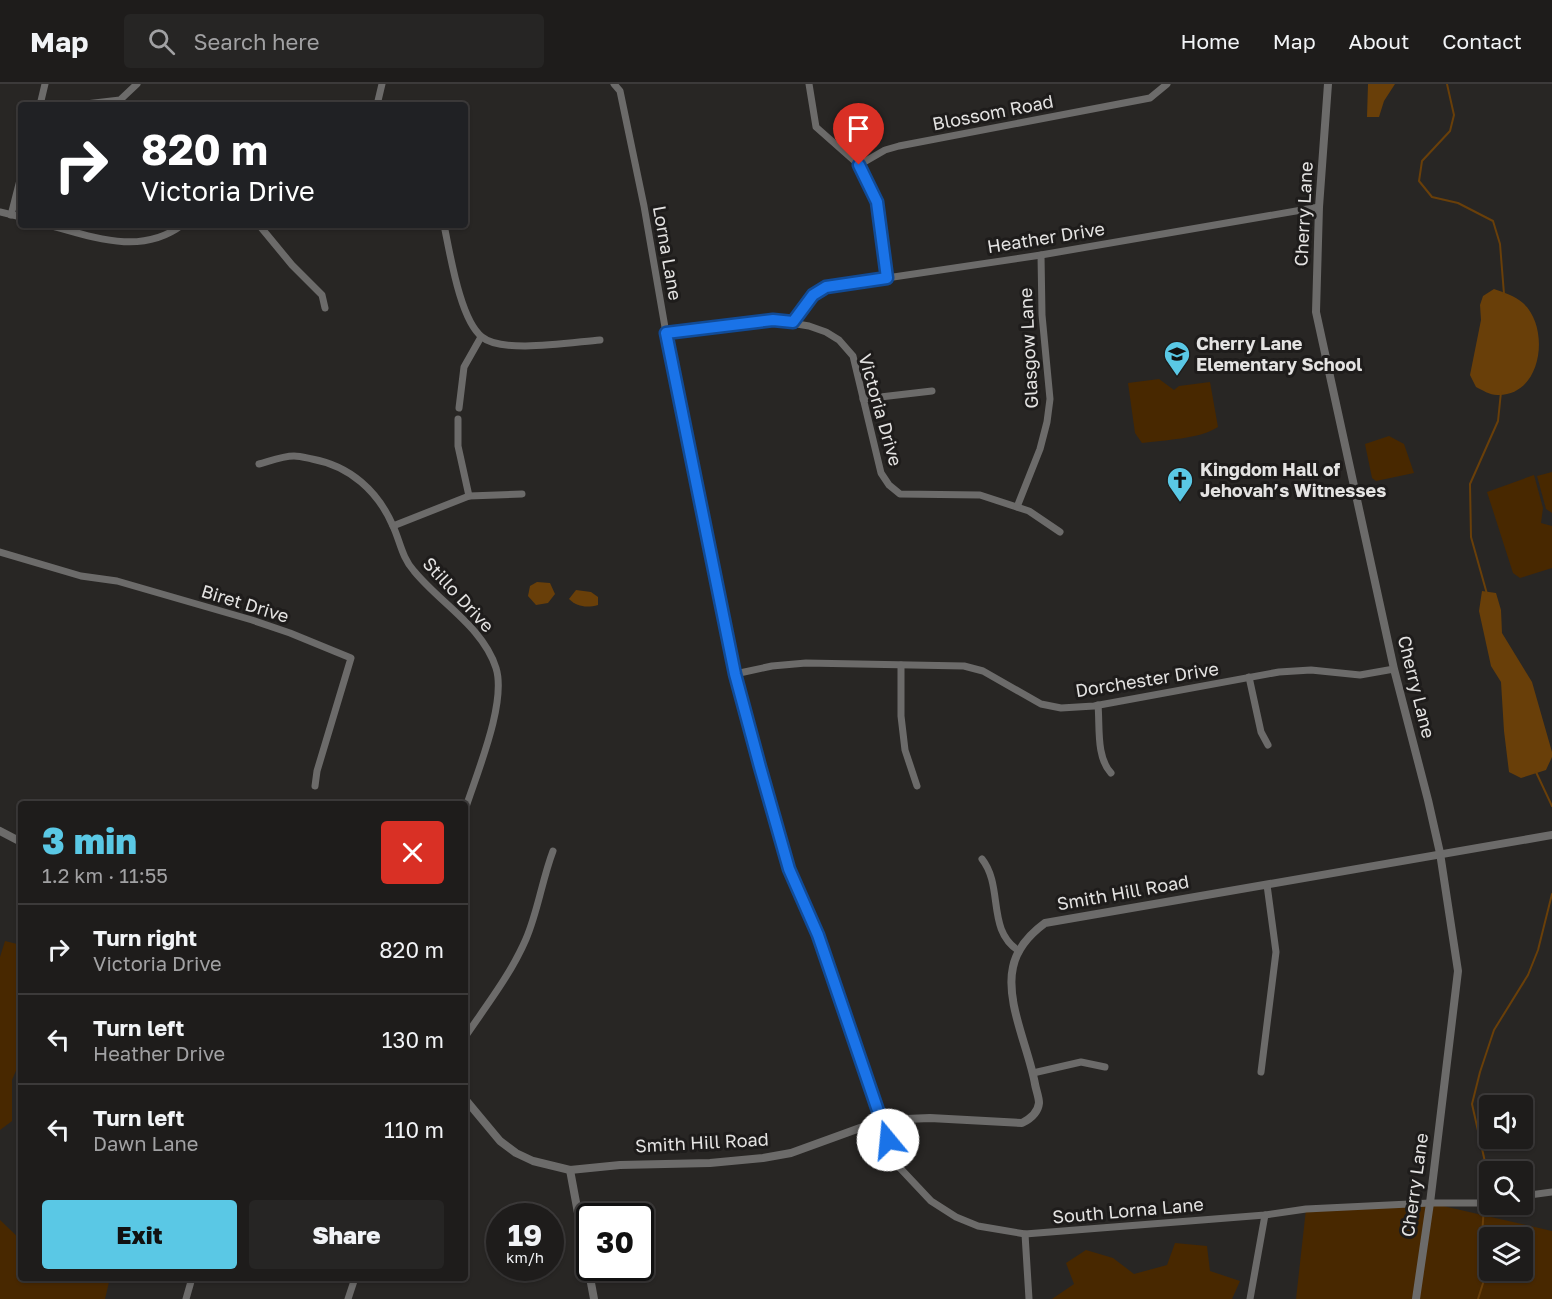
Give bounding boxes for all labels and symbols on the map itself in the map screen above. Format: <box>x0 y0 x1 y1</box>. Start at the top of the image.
street label: Blossom Road <box>930 89 1055 135</box>
pin <box>833 103 884 165</box>
street label: Cherry Lane <box>1289 161 1317 267</box>
street label: Lorna Lane <box>649 204 687 302</box>
street label: Heather Drive <box>985 217 1106 257</box>
street label: Glasgow Lane <box>1014 287 1042 409</box>
place label: Cherry Lane Elementary School <box>1196 332 1362 375</box>
school or university icon: Cherry Lane Elementary School <box>1162 339 1192 377</box>
street label: Victoria Drive <box>854 351 907 468</box>
place label: Kingdom Hall of Jehovah’s Witnesses <box>1200 458 1386 501</box>
church icon: Kingdom Hall of Jehovah’s Witnesses <box>1165 465 1195 503</box>
street label: Stillo Drive <box>418 552 499 636</box>
street label: Biret Drive <box>199 579 292 627</box>
street label: Cherry Lane <box>1394 633 1440 740</box>
street label: Dorchester Drive <box>1074 657 1220 701</box>
street label: Smith Hill Road <box>1055 870 1191 914</box>
position arrow <box>856 1108 920 1172</box>
street label: Smith Hill Road <box>635 1128 769 1156</box>
street label: Cherry Lane <box>1396 1131 1432 1238</box>
street label: South Lorna Lane <box>1051 1192 1204 1228</box>
speed limit sign: 30 <box>576 1203 654 1281</box>

